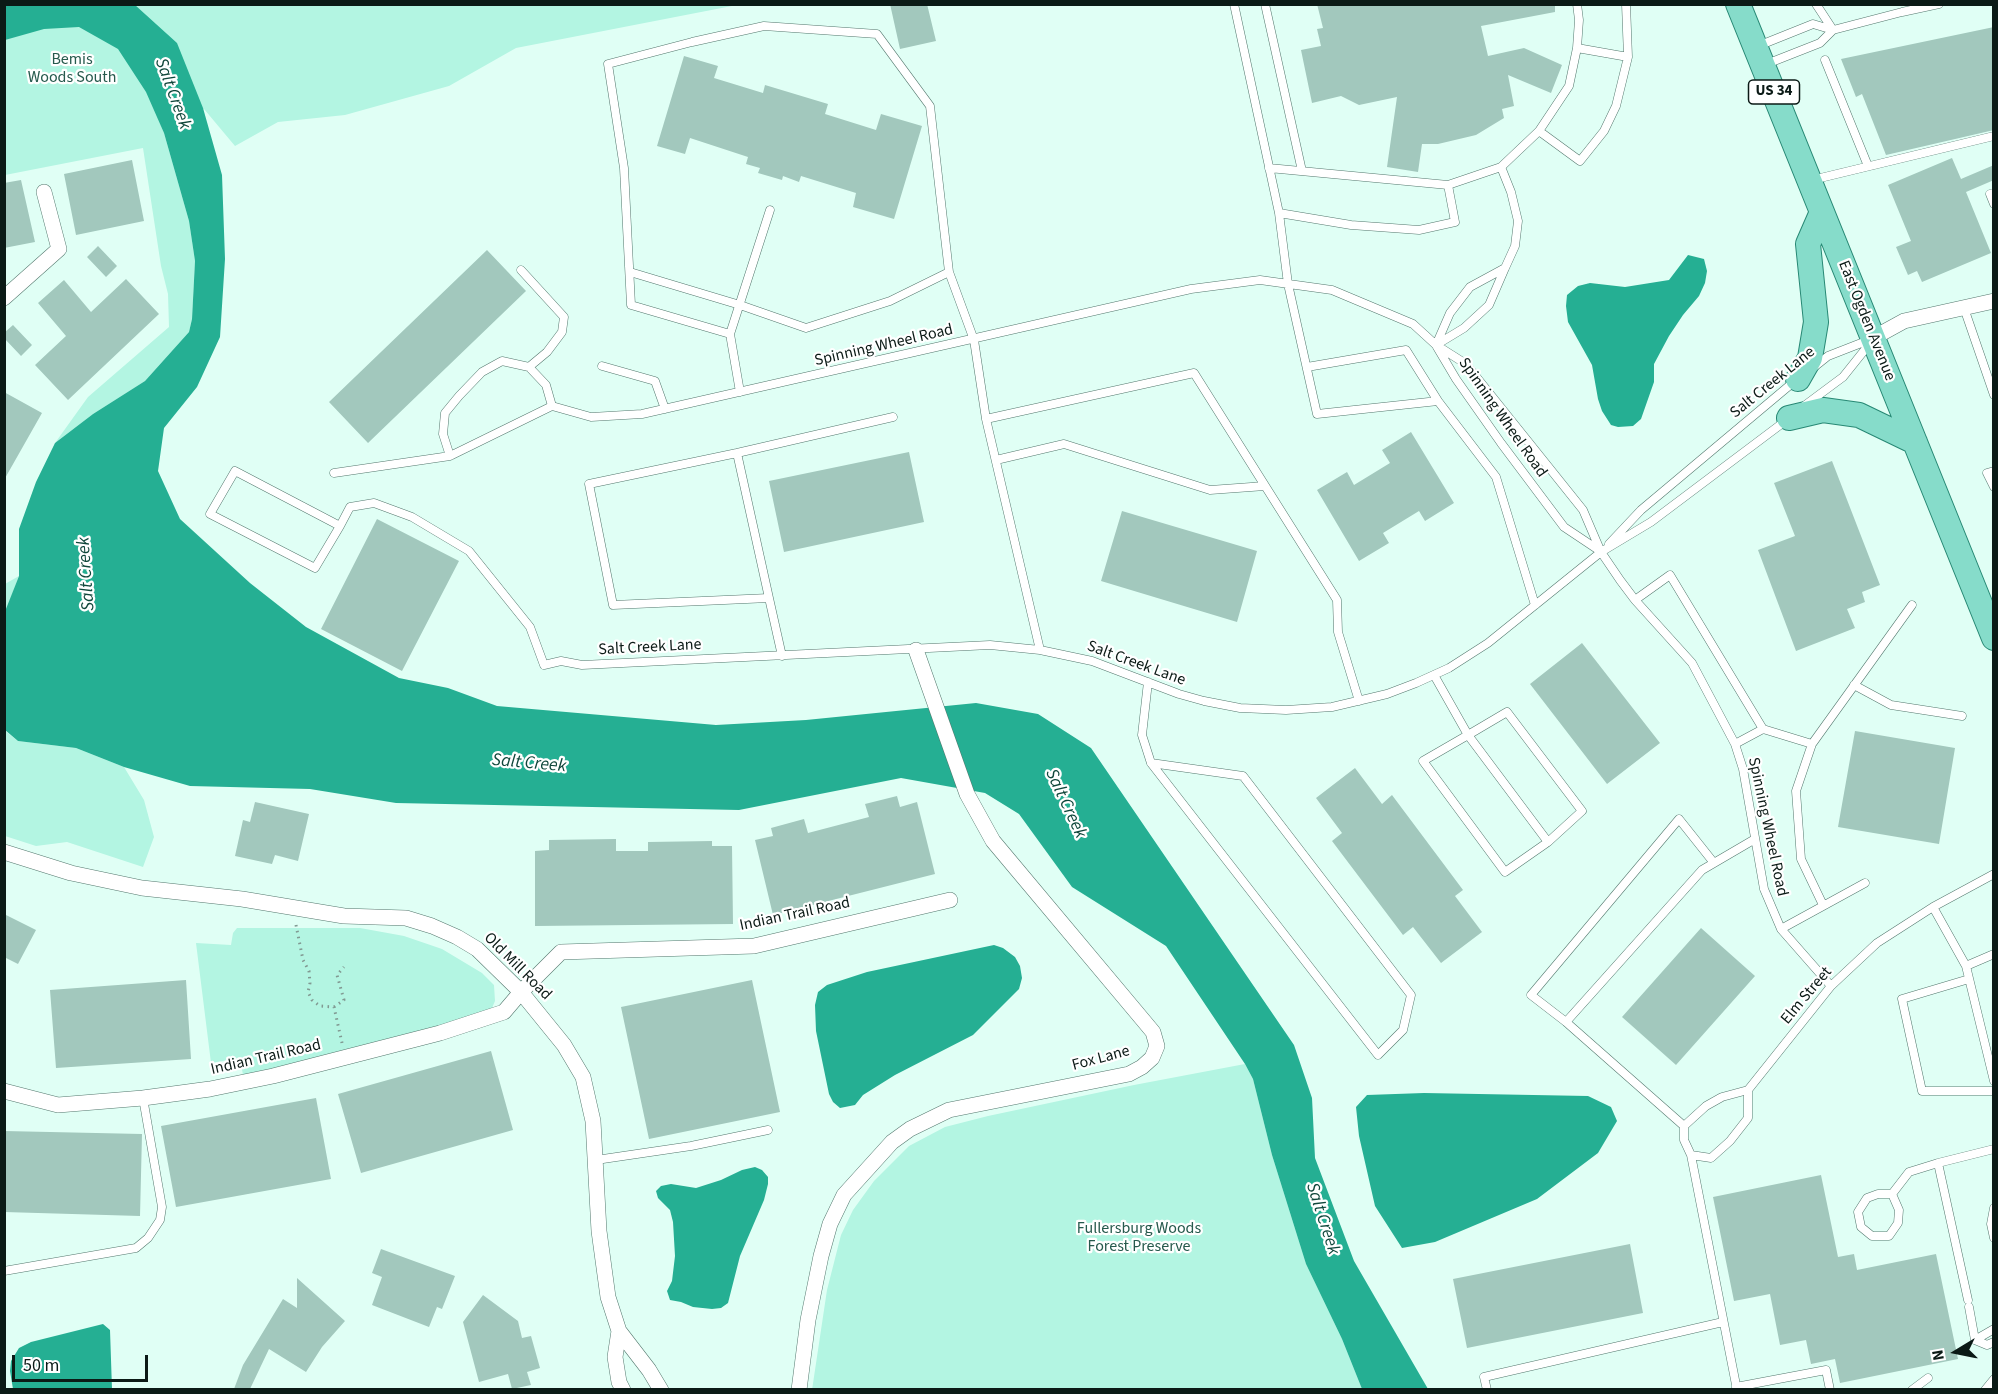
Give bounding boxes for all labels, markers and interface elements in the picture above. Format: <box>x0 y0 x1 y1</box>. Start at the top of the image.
park label: Bemis Woods South <box>28 50 116 88</box>
water label: Salt Creek <box>149 55 195 133</box>
road number: US 34 <box>1748 80 1800 104</box>
street label: East Ogden Avenue <box>1833 258 1899 384</box>
street label: Spinning Wheel Road <box>813 321 955 371</box>
street label: Salt Creek Lane <box>1727 343 1819 423</box>
street label: Spinning Wheel Road <box>1454 355 1550 481</box>
water label: Salt Creek <box>74 536 100 612</box>
street label: Salt Creek Lane <box>598 636 702 660</box>
street label: Salt Creek Lane <box>1084 637 1188 691</box>
water label: Salt Creek <box>491 750 567 778</box>
street label: Spinning Wheel Road <box>1743 756 1791 898</box>
water label: Salt Creek <box>1039 766 1091 842</box>
street label: Indian Trail Road <box>738 894 852 936</box>
street label: Old Mill Road <box>479 929 555 1005</box>
street label: Elm Street <box>1777 963 1837 1029</box>
street label: Indian Trail Road <box>209 1036 323 1080</box>
street label: Fox Lane <box>1070 1042 1132 1076</box>
water label: Salt Creek <box>1300 1180 1344 1258</box>
park label: Fullersburg Woods Forest Preserve <box>1077 1219 1201 1257</box>
north arrow <box>1926 1322 1986 1382</box>
scale bar <box>15 1343 152 1381</box>
text: N <box>1927 1348 1950 1362</box>
text: 50 m <box>23 1353 59 1378</box>

